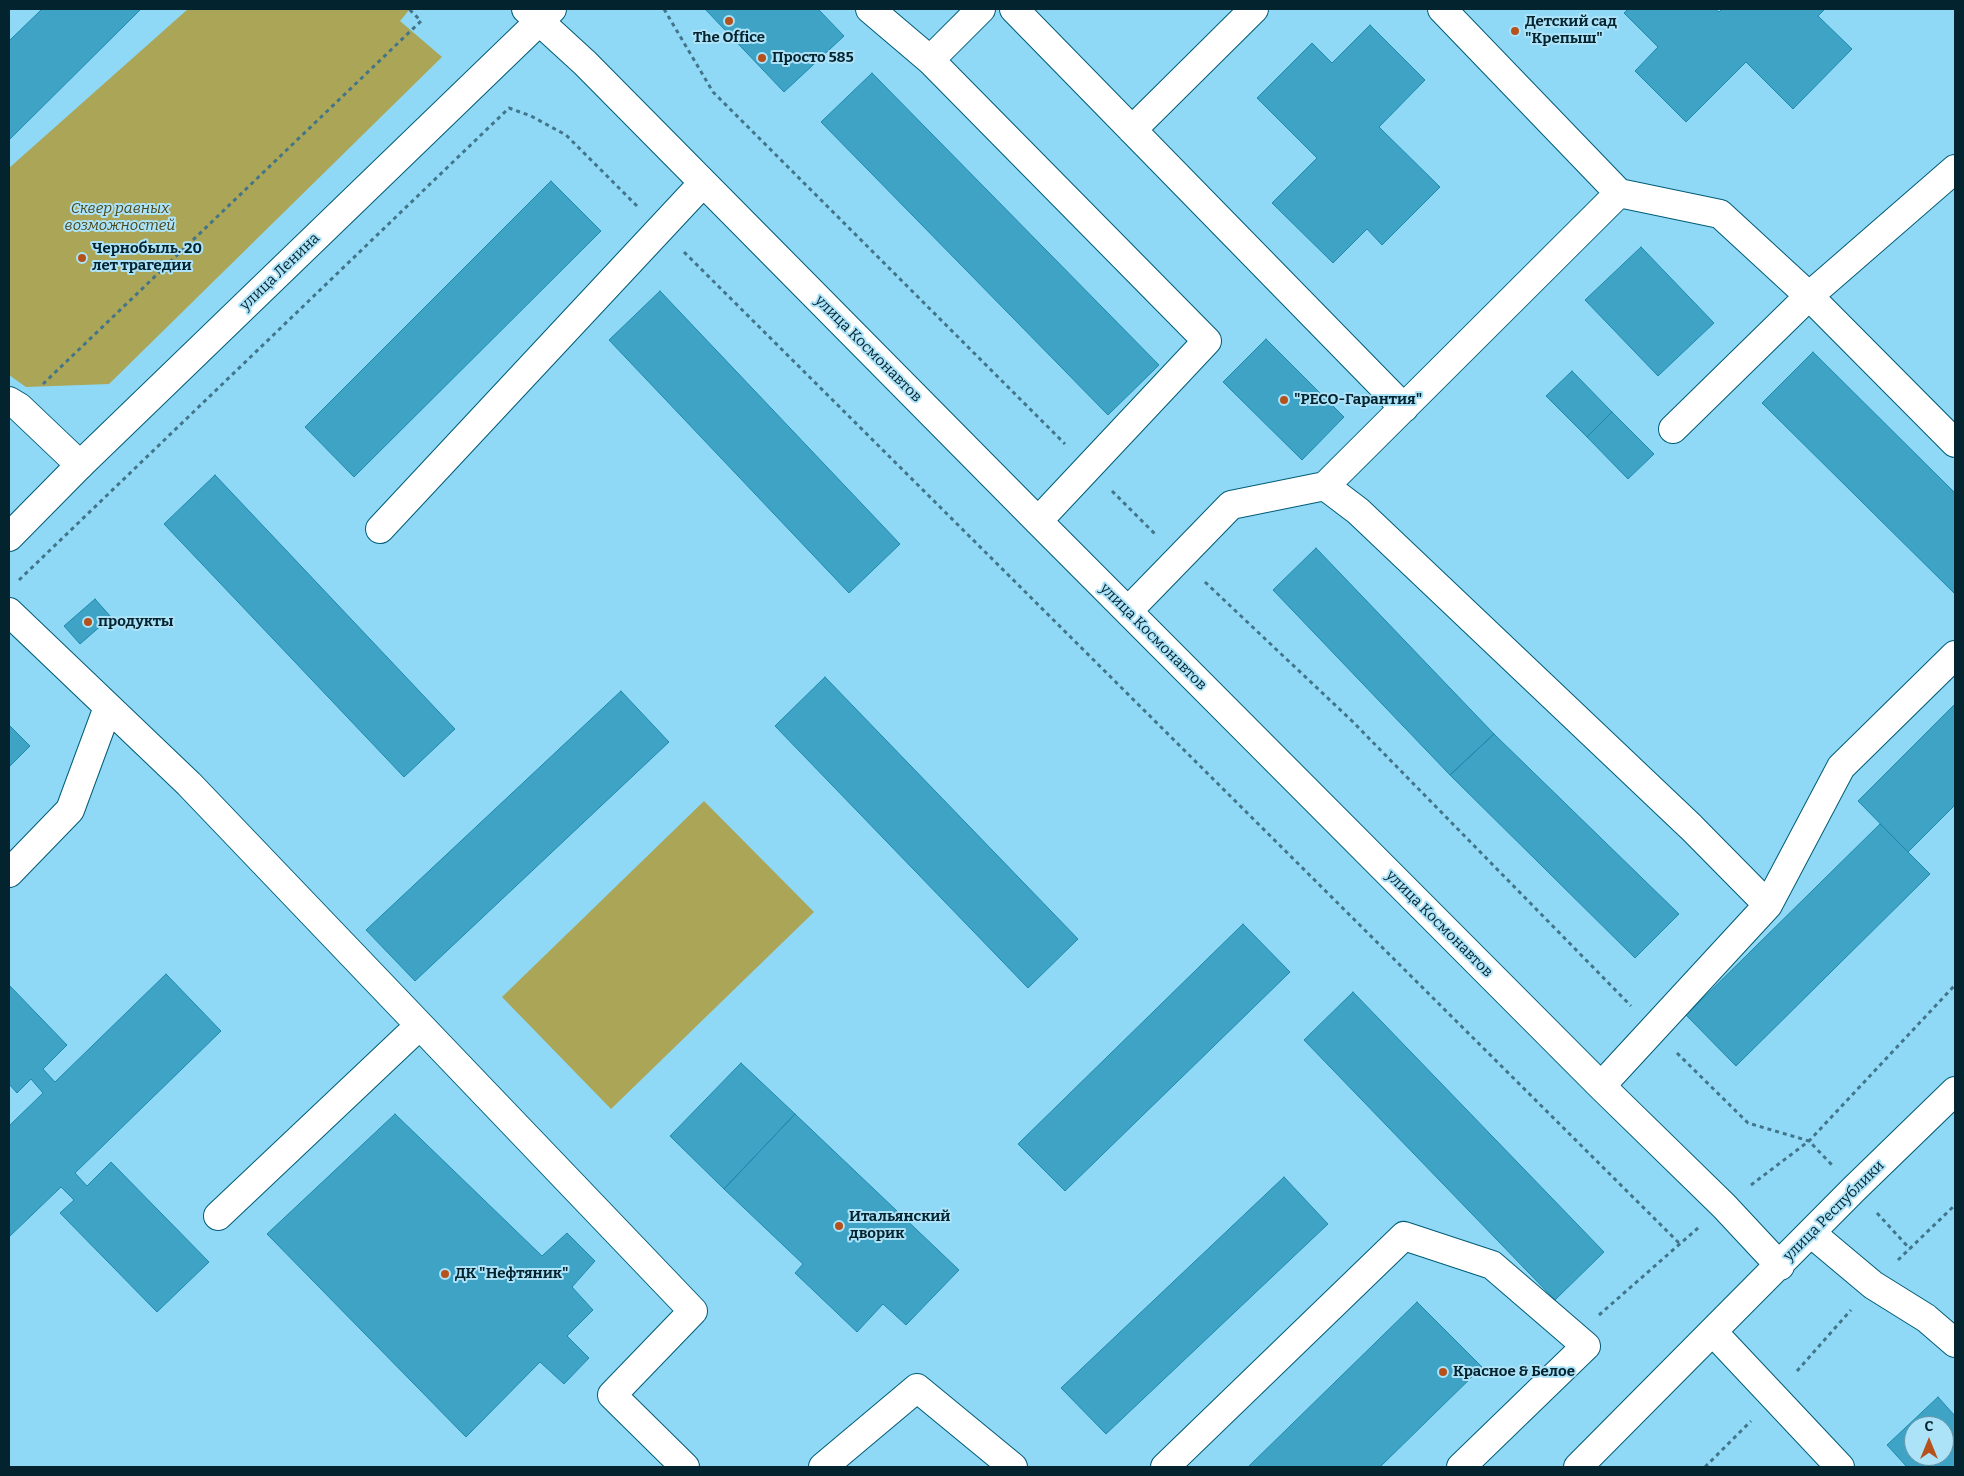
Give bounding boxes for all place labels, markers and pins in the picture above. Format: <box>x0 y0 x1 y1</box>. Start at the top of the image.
place label: Детский сад "Крепыш" <box>1525 13 1617 48</box>
marker: The Office <box>723 15 735 27</box>
marker: Детский сад "Крепыш" <box>1509 25 1521 37</box>
place label: The Office <box>693 29 765 47</box>
place label: Просто 585 <box>772 49 854 67</box>
marker: Просто 585 <box>756 52 768 64</box>
place label: Чернобыль. 20 лет трагедии <box>92 240 202 275</box>
marker: Чернобыль. 20 лет трагедии <box>76 252 88 264</box>
place label: "РЕСО-Гарантия" <box>1294 391 1422 409</box>
marker: "РЕСО-Гарантия" <box>1278 394 1290 406</box>
place label: продукты <box>98 613 174 631</box>
marker: продукты <box>82 616 94 628</box>
place label: Итальянский дворик <box>849 1208 950 1243</box>
marker: Итальянский дворик <box>833 1220 845 1232</box>
place label: ДК "Нефтяник" <box>455 1265 568 1283</box>
marker: ДК "Нефтяник" <box>439 1268 451 1280</box>
place label: Красное & Белое <box>1453 1363 1575 1381</box>
marker: Красное & Белое <box>1437 1366 1449 1378</box>

